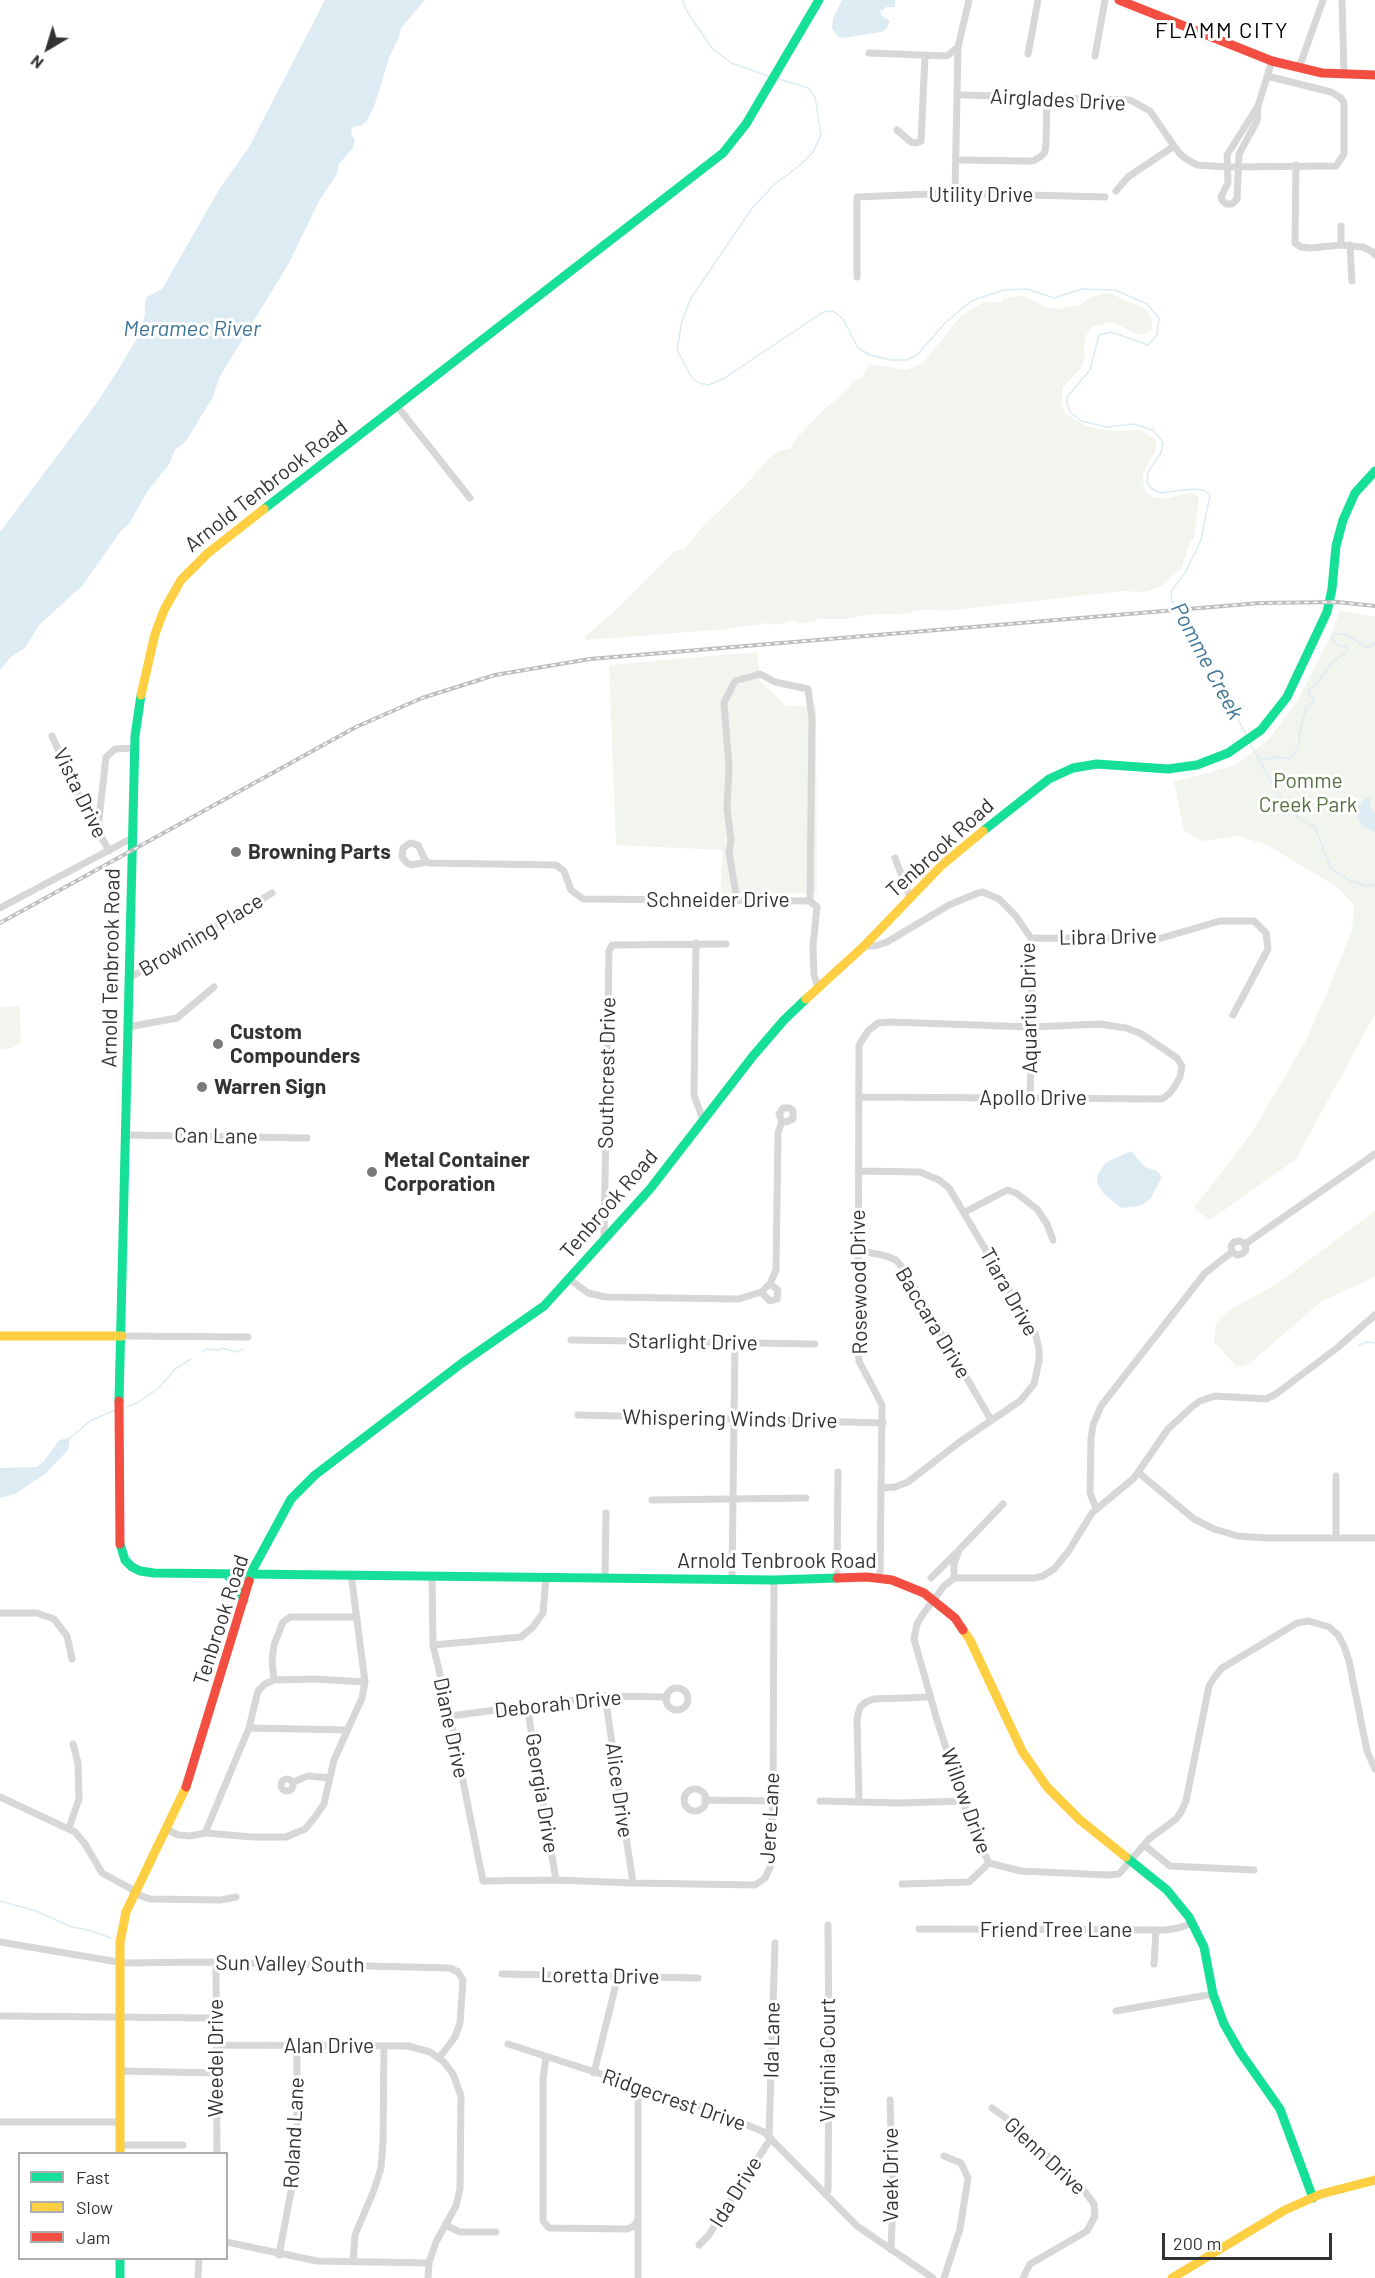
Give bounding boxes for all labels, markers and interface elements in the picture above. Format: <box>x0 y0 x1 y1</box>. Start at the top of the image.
north arrow <box>18 18 78 78</box>
district label: FLAMM CITY <box>1155 18 1289 44</box>
text: N <box>27 52 47 73</box>
street label: Airglades Drive <box>990 84 1126 116</box>
street label: Utility Drive <box>928 182 1034 208</box>
water label: Meramec River <box>123 316 261 342</box>
street label: Arnold Tenbrook Road <box>180 415 352 557</box>
water label: Pomme Creek <box>1165 598 1249 724</box>
street label: Vista Drive <box>47 744 113 842</box>
park label: Pomme Creek Park <box>1259 768 1357 818</box>
street label: Tenbrook Road <box>881 793 999 903</box>
place label: Browning Parts <box>248 839 391 865</box>
marker: Browning Parts <box>229 845 243 859</box>
street label: Arnold Tenbrook Road <box>97 868 125 1068</box>
street label: Schneider Drive <box>646 887 790 913</box>
street label: Browning Place <box>134 888 268 982</box>
street label: Libra Drive <box>1059 924 1157 950</box>
street label: Aquarius Drive <box>1015 942 1043 1074</box>
street label: Southcrest Drive <box>593 997 621 1149</box>
place label: Custom Compounders <box>230 1019 360 1069</box>
marker: Custom Compounders <box>211 1037 225 1051</box>
place label: Warren Sign <box>214 1074 326 1100</box>
marker: Warren Sign <box>195 1080 209 1094</box>
street label: Apollo Drive <box>979 1085 1087 1111</box>
street label: Can Lane <box>174 1123 258 1149</box>
street label: Tenbrook Road <box>555 1144 663 1264</box>
place label: Metal Container Corporation <box>384 1147 530 1197</box>
marker: Metal Container Corporation <box>365 1165 379 1179</box>
street label: Rosewood Drive <box>845 1209 873 1355</box>
street label: Tiara Drive <box>974 1243 1044 1341</box>
street label: Baccara Drive <box>890 1263 976 1383</box>
street label: Starlight Drive <box>628 1328 758 1356</box>
street label: Whispering Winds Drive <box>622 1405 838 1433</box>
street label: Arnold Tenbrook Road <box>677 1548 877 1574</box>
street label: Tenbrook Road <box>188 1551 254 1689</box>
street label: Diane Drive <box>428 1675 474 1781</box>
street label: Deborah Drive <box>493 1685 623 1723</box>
street label: Georgia Drive <box>520 1731 564 1855</box>
street label: Alice Drive <box>600 1741 638 1839</box>
street label: Willow Drive <box>935 1745 997 1857</box>
street label: Jere Lane <box>755 1772 785 1864</box>
street label: Friend Tree Lane <box>980 1917 1132 1943</box>
street label: Sun Valley South <box>215 1950 365 1978</box>
street label: Loretta Drive <box>540 1962 660 1990</box>
street label: Virginia Court <box>815 1998 841 2122</box>
street label: Weedel Drive <box>203 1999 229 2117</box>
street label: Ida Lane <box>759 2001 785 2079</box>
street label: Alan Drive <box>284 2033 374 2059</box>
street label: Ridgecrest Drive <box>599 2064 749 2136</box>
street label: Roland Lane <box>278 2077 310 2189</box>
street label: Glenn Drive <box>999 2112 1091 2200</box>
street label: Vaek Drive <box>878 2128 904 2222</box>
legend <box>18 2152 228 2260</box>
street label: Ida Drive <box>704 2152 768 2232</box>
text: Fast <box>76 2166 110 2188</box>
text: Slow <box>76 2196 113 2218</box>
scale bar <box>1165 2221 1334 2259</box>
text: Jam <box>76 2226 110 2248</box>
text: 200 m <box>1173 2232 1221 2254</box>

